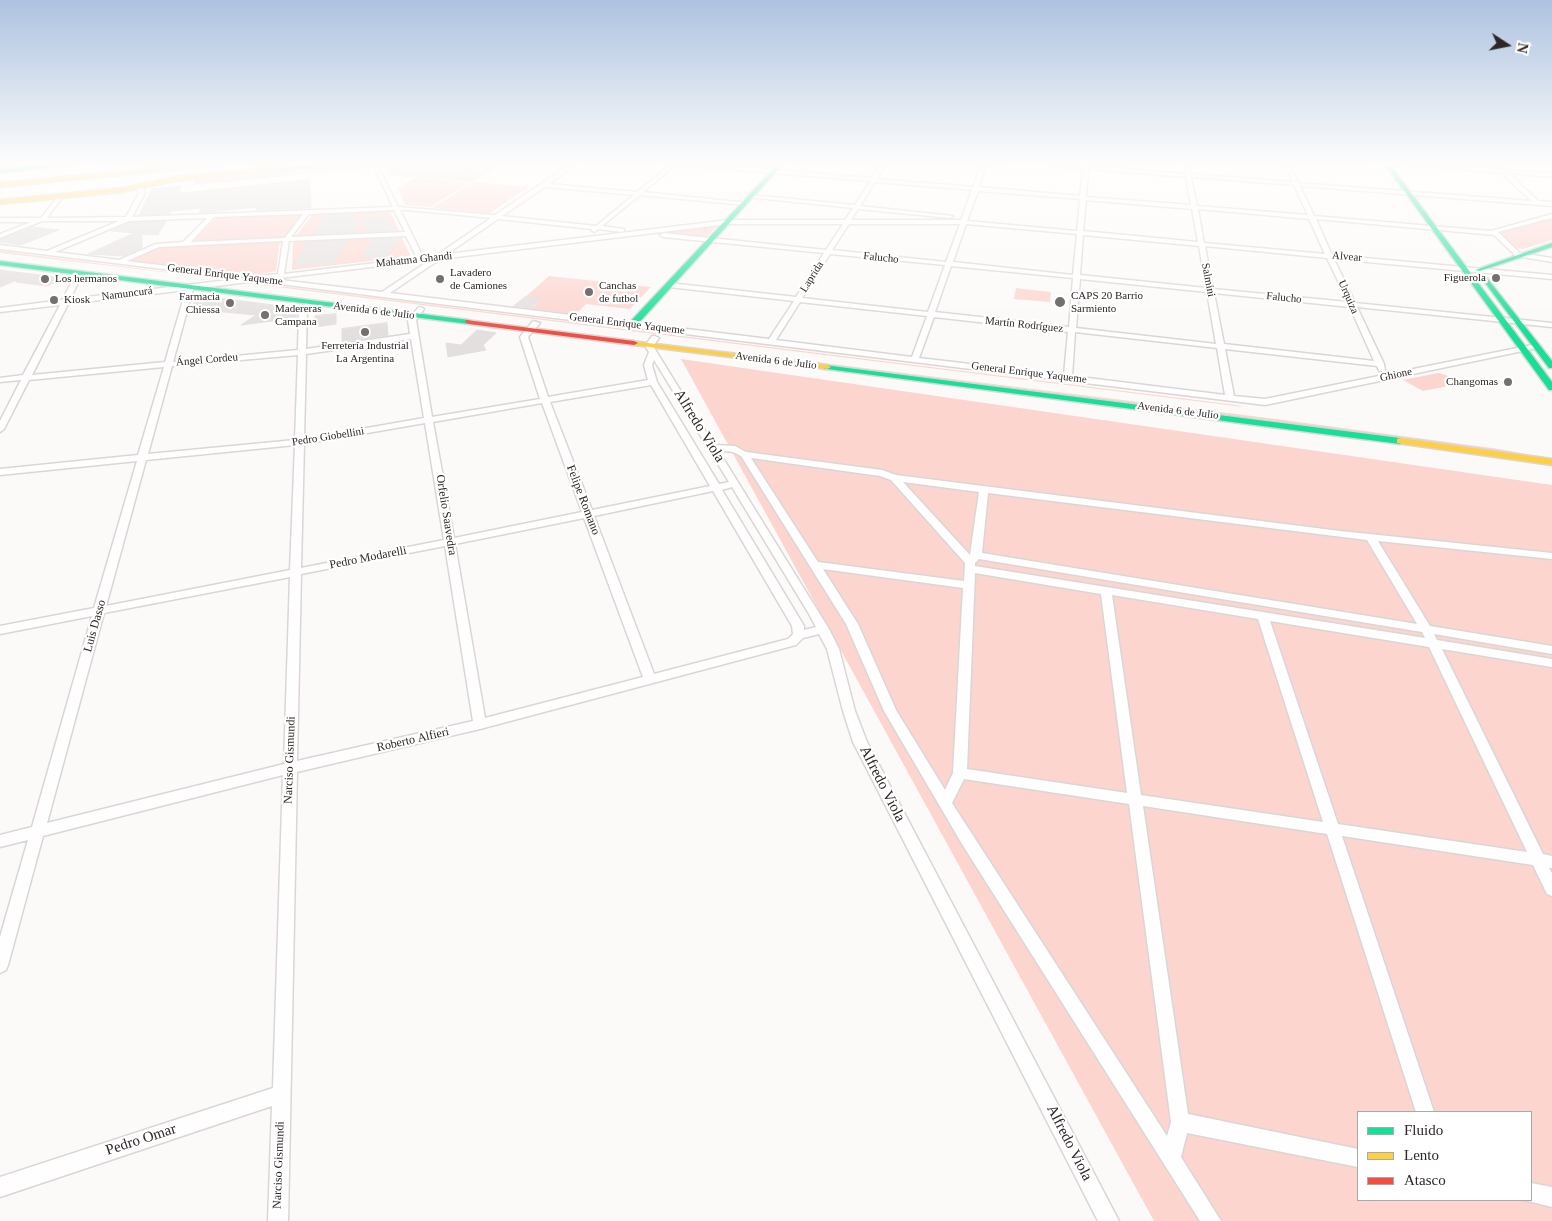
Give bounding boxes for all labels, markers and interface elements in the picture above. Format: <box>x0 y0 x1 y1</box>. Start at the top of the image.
north arrow <box>1482 20 1532 70</box>
text: N <box>1514 42 1531 54</box>
street label: Mahatma Ghandi <box>375 249 453 271</box>
street label: Alvear <box>1332 249 1362 265</box>
street label: Falucho <box>863 250 899 266</box>
street label: Laprida <box>797 259 827 295</box>
street label: General Enrique Yaqueme <box>167 261 283 289</box>
street label: Salmini <box>1198 262 1218 298</box>
place label: Lavadero de Camiones <box>450 266 507 292</box>
place label: Figuerola <box>1444 271 1486 285</box>
place label: Los hermanos <box>55 272 117 286</box>
marker: Figuerola <box>1490 272 1502 284</box>
marker: Los hermanos <box>39 273 51 285</box>
marker: Lavadero de Camiones <box>434 273 446 285</box>
street label: Urquiza <box>1335 278 1361 316</box>
place label: Canchas de futbol <box>599 279 638 305</box>
street label: Namuncurá <box>101 284 153 304</box>
marker: Canchas de futbol <box>583 286 595 298</box>
place label: CAPS 20 Barrio Sarmiento <box>1071 289 1143 315</box>
place label: Farmacia Chiessa <box>179 290 220 316</box>
street label: Falucho <box>1266 290 1302 306</box>
place label: Kiosk <box>64 293 90 307</box>
marker: Kiosk <box>48 294 60 306</box>
marker: CAPS 20 Barrio Sarmiento <box>1053 295 1067 309</box>
marker: Farmacia Chiessa <box>224 297 236 309</box>
street label: Avenida 6 de Julio <box>333 299 415 323</box>
place label: Madereras Campana <box>275 302 321 328</box>
marker: Madereras Campana <box>259 309 271 321</box>
street label: General Enrique Yaqueme <box>569 310 685 338</box>
street label: Martín Rodríguez <box>984 314 1064 336</box>
marker: Ferretería Industrial La Argentina <box>359 326 371 338</box>
place label: Ferretería Industrial La Argentina <box>321 339 409 365</box>
street label: Avenida 6 de Julio <box>735 349 817 373</box>
street label: Ángel Cordeu <box>176 351 238 369</box>
street label: General Enrique Yaqueme <box>971 359 1087 387</box>
street label: Ghione <box>1379 365 1413 385</box>
place label: Changomas <box>1446 375 1498 389</box>
marker: Changomas <box>1502 376 1514 388</box>
street label: Alfredo Viola <box>669 386 729 466</box>
street label: Avenida 6 de Julio <box>1137 399 1219 423</box>
street label: Pedro Giobellini <box>291 425 365 449</box>
street label: Felipe Romano <box>563 463 603 537</box>
street label: Orfelio Saavedra <box>433 474 459 556</box>
street label: Pedro Modarelli <box>328 543 408 573</box>
street label: Luis Dasso <box>81 598 109 654</box>
street label: Narciso Gismundi <box>281 716 299 804</box>
street label: Roberto Alfieri <box>376 725 450 755</box>
street label: Alfredo Viola <box>855 743 909 825</box>
street label: Alfredo Viola <box>1042 1102 1096 1184</box>
legend <box>1357 1111 1532 1201</box>
street label: Pedro Omar <box>104 1120 178 1160</box>
street label: Narciso Gismundi <box>270 1121 288 1209</box>
text: Fluido <box>1404 1122 1443 1138</box>
text: Lento <box>1404 1147 1439 1163</box>
text: Atasco <box>1404 1172 1446 1188</box>

